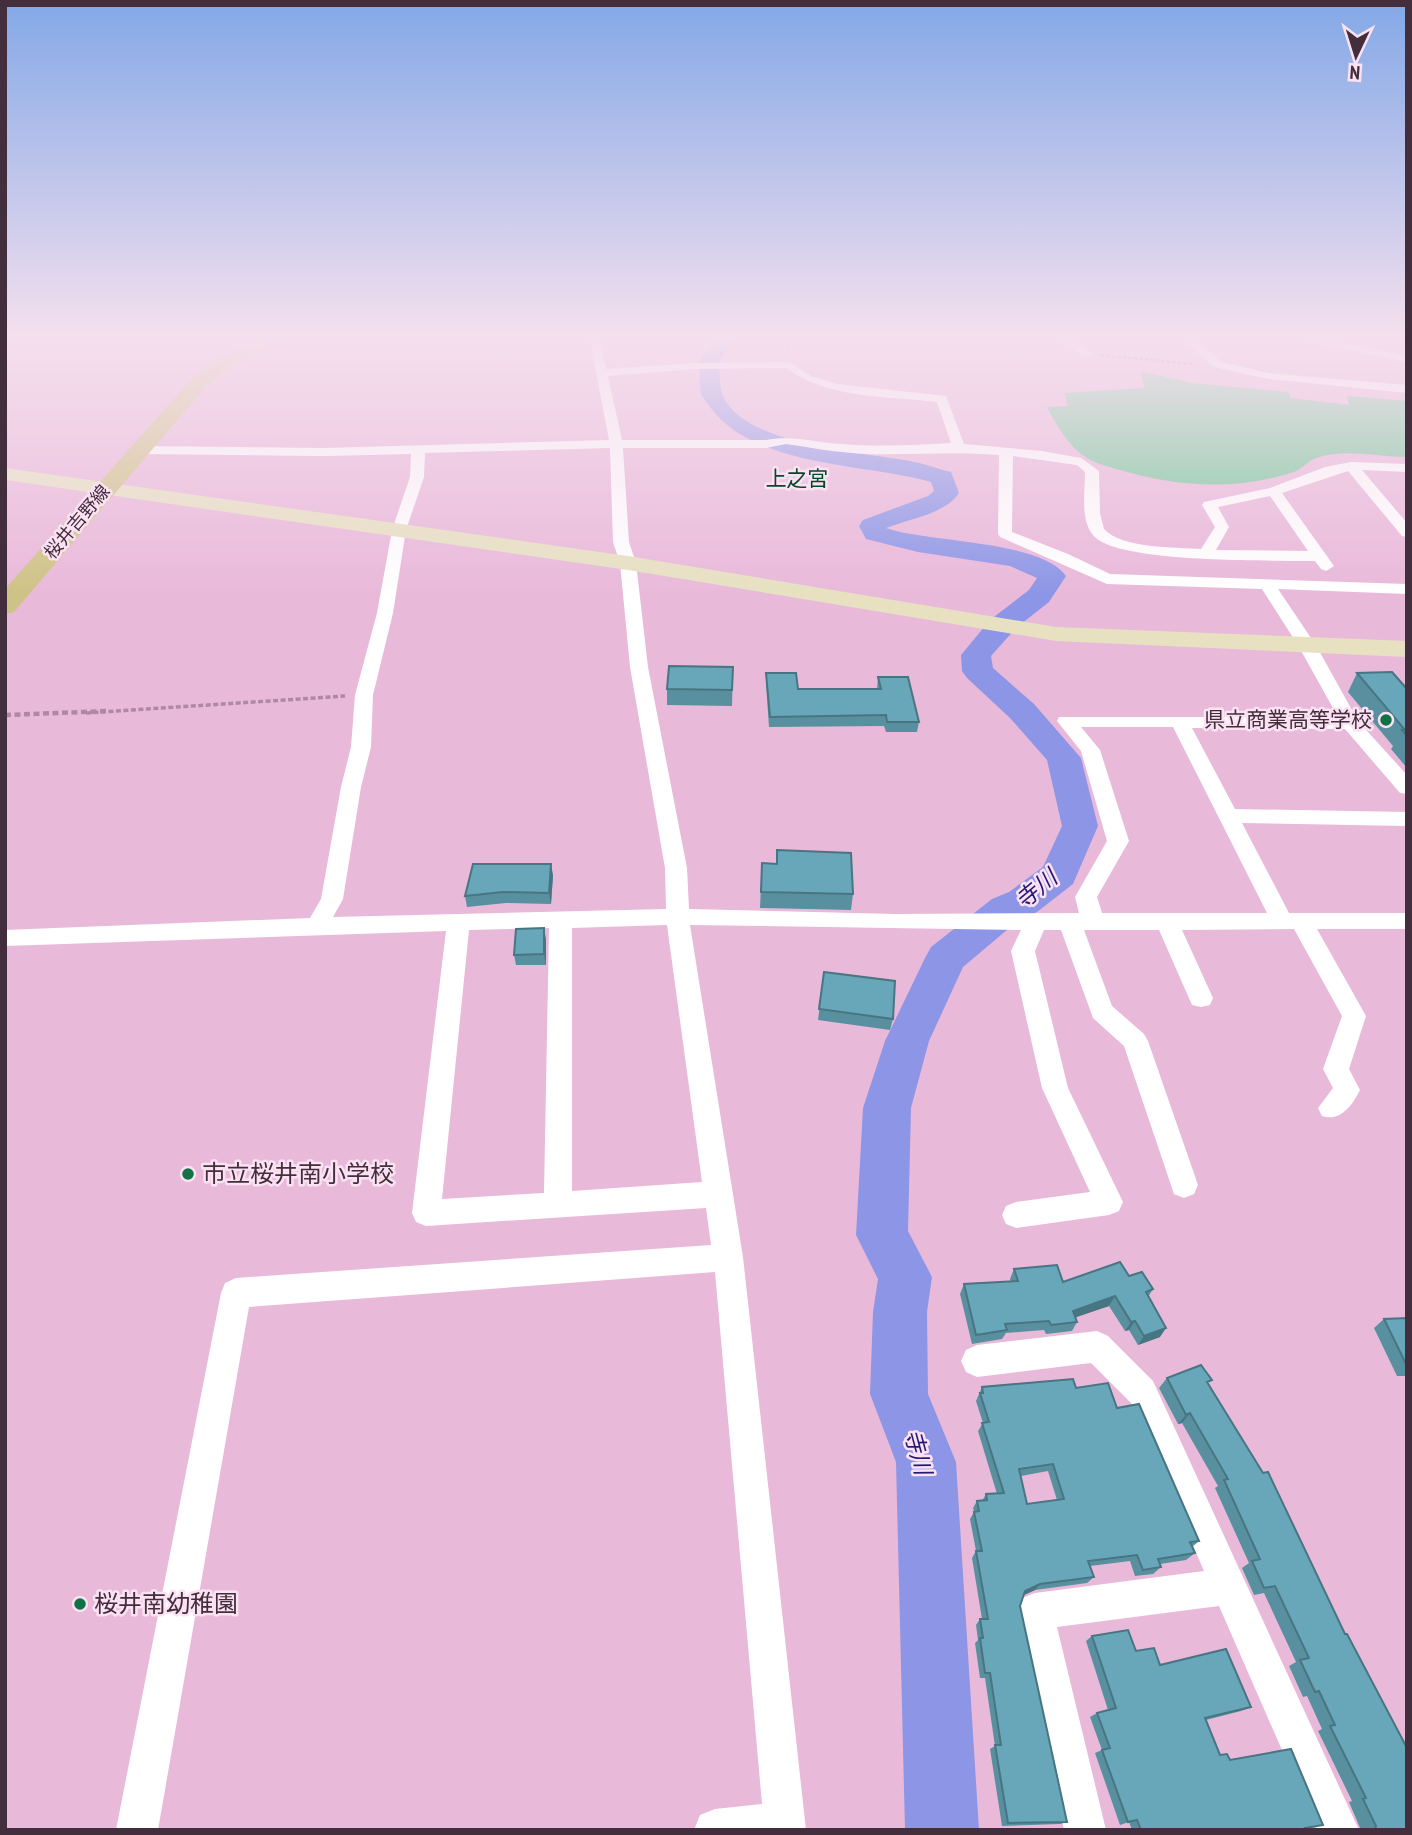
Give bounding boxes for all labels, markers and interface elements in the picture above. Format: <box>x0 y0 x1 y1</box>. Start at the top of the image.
north arrow <box>1321 21 1391 91</box>
text: N <box>1349 61 1361 85</box>
district label: 上之宮 <box>766 465 829 492</box>
street label: 桜井吉野線 <box>39 480 114 564</box>
place label: 県立商業高等学校 <box>1204 706 1372 733</box>
marker: 県立商業高等学校 <box>1378 712 1394 728</box>
water label: 寺川 <box>1009 861 1065 915</box>
place label: 市立桜井南小学校 <box>202 1158 394 1189</box>
marker: 市立桜井南小学校 <box>180 1166 196 1182</box>
water label: 寺川 <box>899 1426 939 1481</box>
place label: 桜井南幼稚園 <box>94 1588 238 1619</box>
marker: 桜井南幼稚園 <box>72 1596 88 1612</box>

